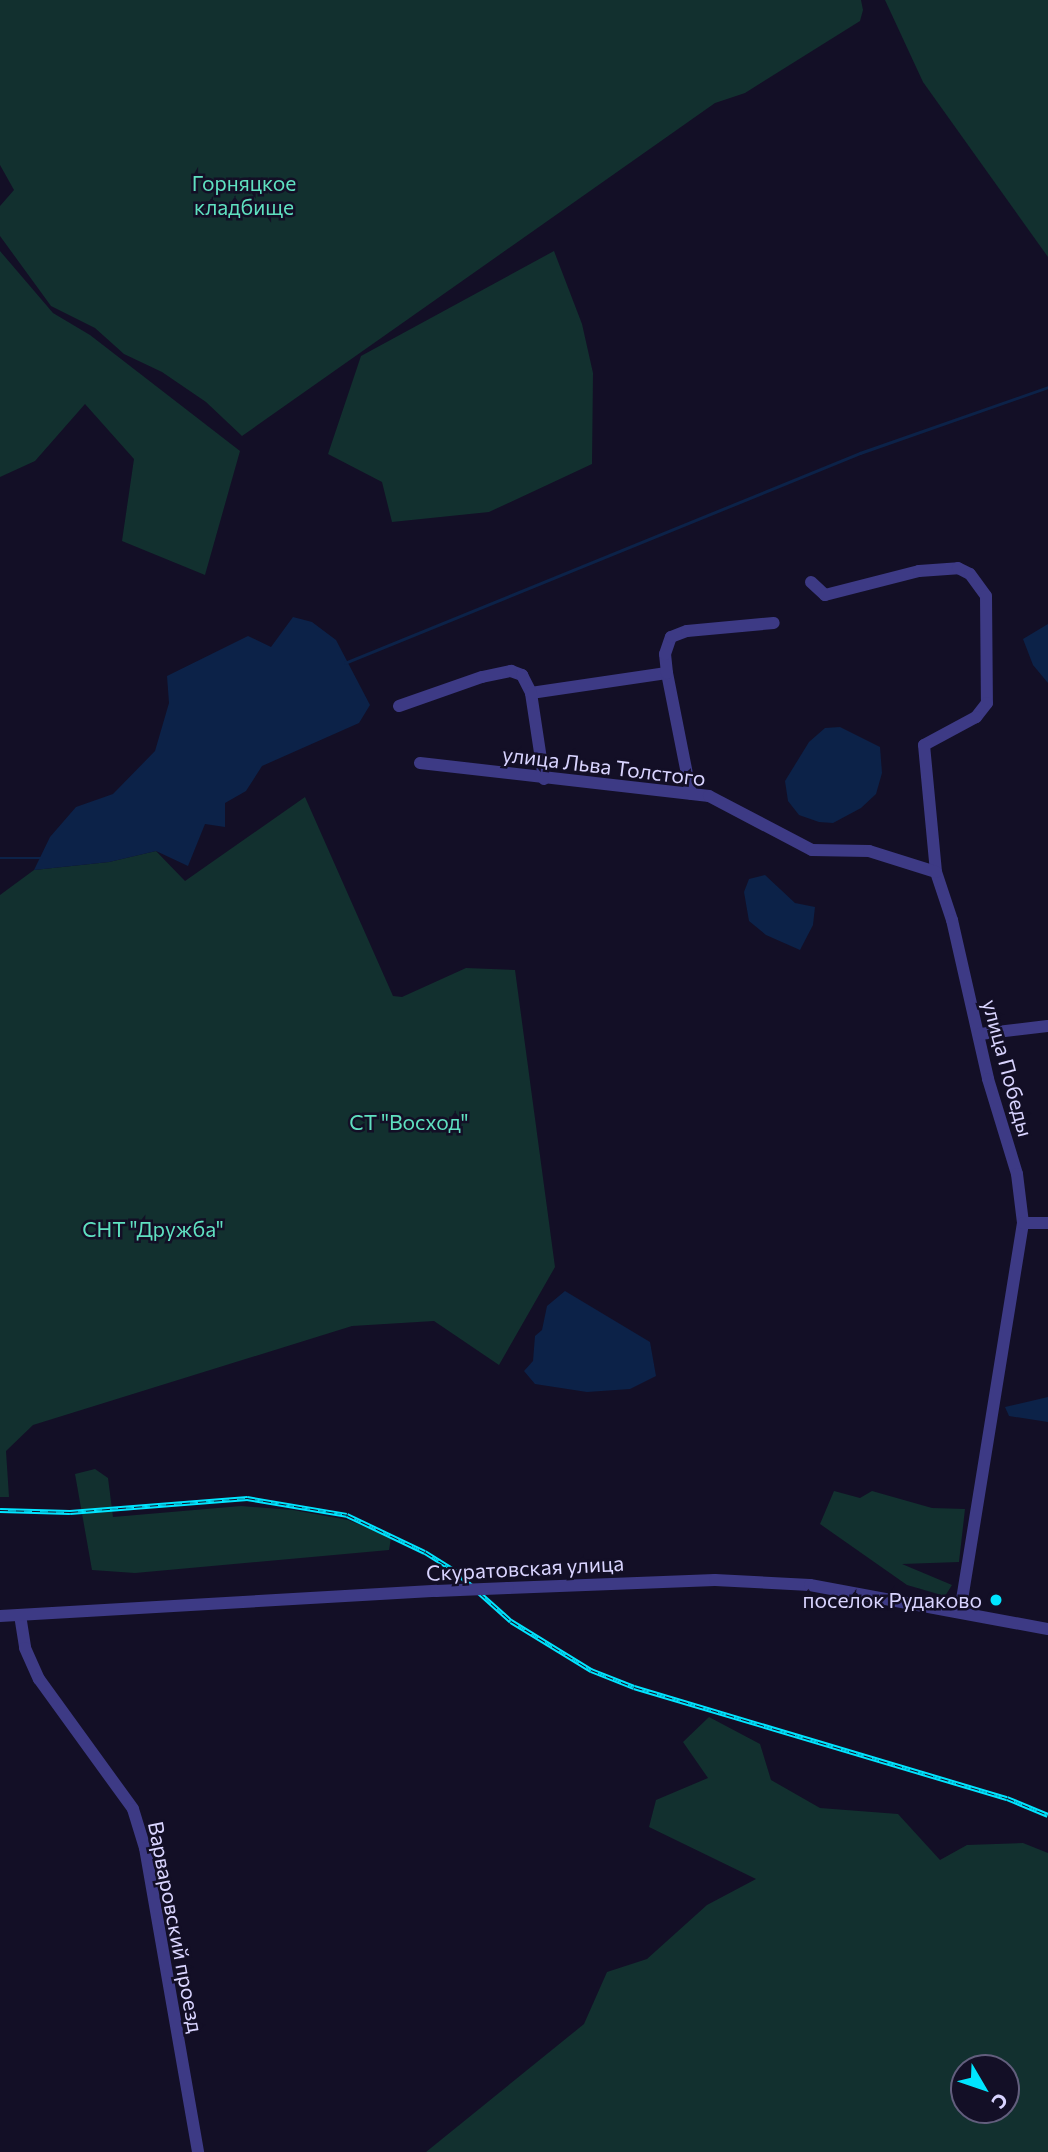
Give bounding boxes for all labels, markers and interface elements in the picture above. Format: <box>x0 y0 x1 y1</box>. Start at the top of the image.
park label: Горняцкое кладбище <box>192 170 296 220</box>
street label: улица Льва Толстого <box>501 741 707 791</box>
street label: улица Победы <box>978 997 1038 1139</box>
park label: СТ "Восход" <box>349 1109 469 1135</box>
park label: СНТ "Дружба" <box>82 1216 224 1242</box>
street label: Скуратовская улица <box>425 1550 625 1586</box>
place label: поселок Рудаково <box>803 1587 982 1613</box>
marker: поселок Рудаково <box>988 1592 1004 1608</box>
street label: Варваровский проезд <box>143 1819 209 2035</box>
north arrow <box>950 2054 1020 2124</box>
text: С <box>987 2089 1013 2114</box>

